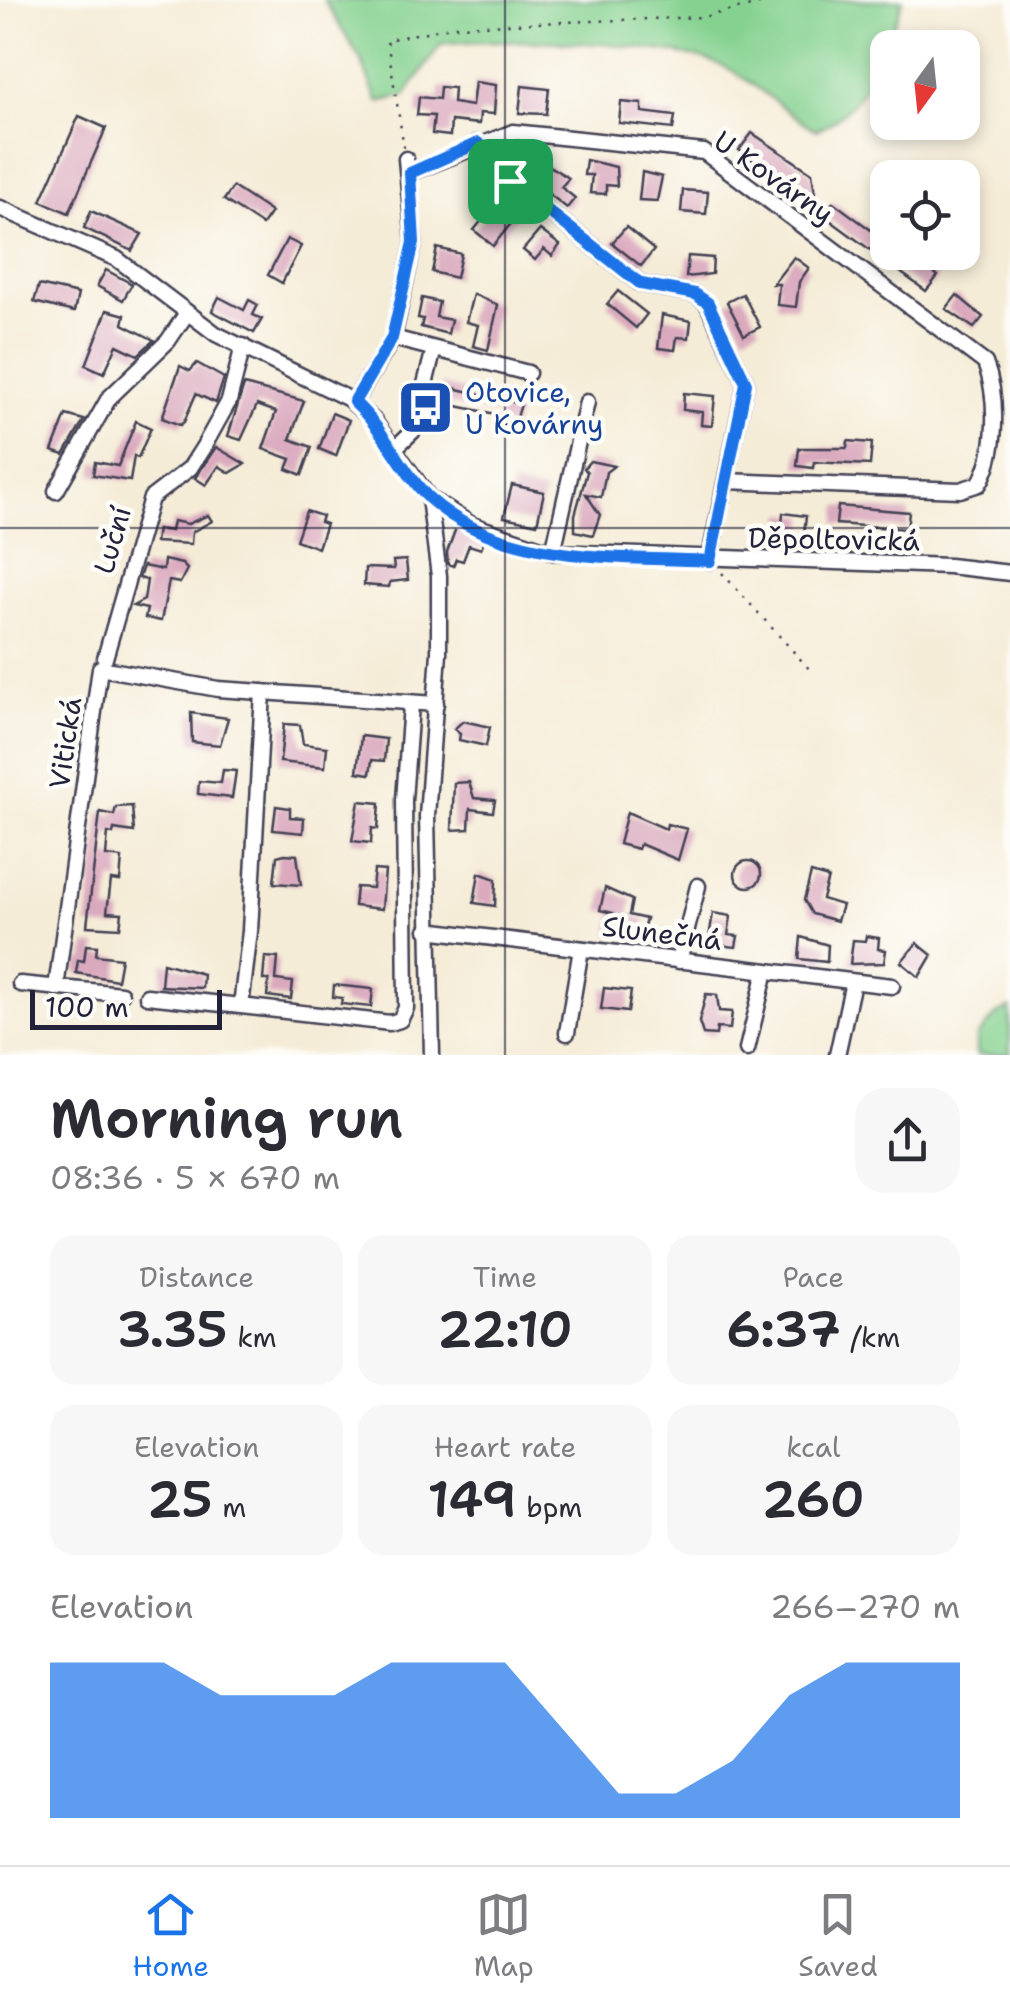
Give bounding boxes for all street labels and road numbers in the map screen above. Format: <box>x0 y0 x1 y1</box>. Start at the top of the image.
street label: U Kovárny <box>706 122 842 232</box>
street label: Luční <box>84 502 140 578</box>
street label: Děpoltovická <box>748 519 920 559</box>
street label: Vitická <box>40 695 90 791</box>
street label: Slunečná <box>600 907 724 959</box>

